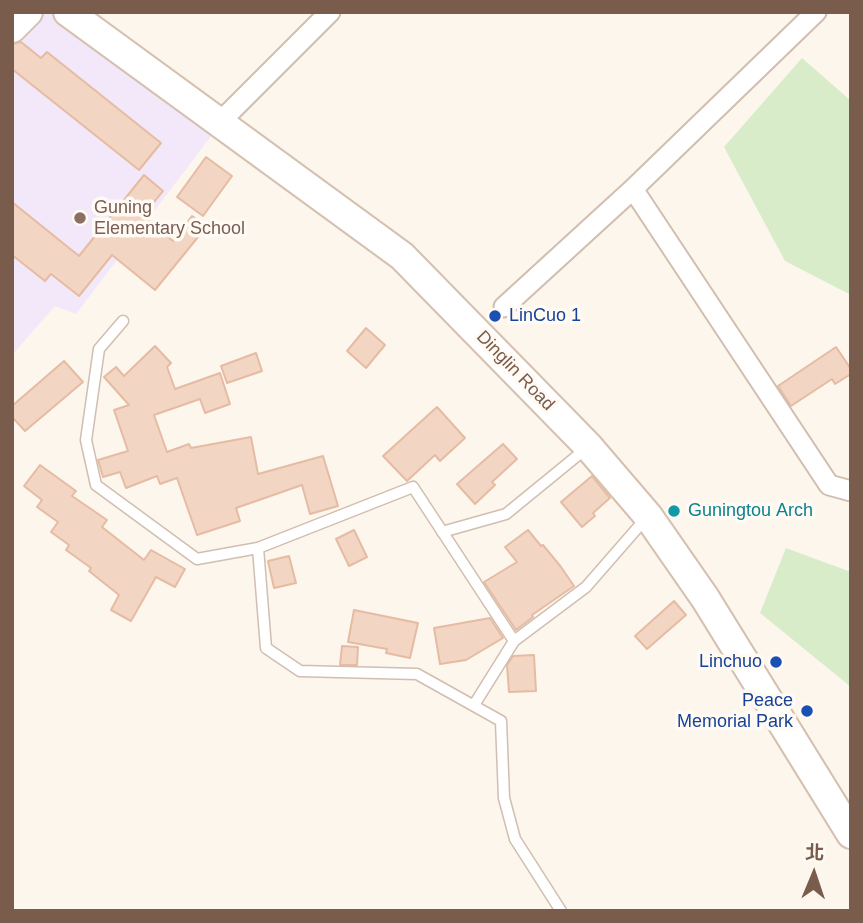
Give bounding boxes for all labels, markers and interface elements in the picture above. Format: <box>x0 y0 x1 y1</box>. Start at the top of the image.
place label: Guning Elementary School <box>94 197 245 240</box>
marker: Guning Elementary School <box>72 210 88 226</box>
place label: LinCuo 1 <box>509 305 581 327</box>
marker: LinCuo 1 <box>487 308 503 324</box>
street label: Dinglin Road <box>471 326 559 416</box>
place label: Guningtou Arch <box>688 500 813 522</box>
marker: Guningtou Arch <box>666 503 682 519</box>
place label: Linchuo <box>699 651 762 673</box>
marker: Linchuo <box>768 654 784 670</box>
place label: Peace Memorial Park <box>677 690 793 732</box>
marker: Peace Memorial Park <box>799 703 815 719</box>
north arrow <box>779 839 849 909</box>
text: 北 <box>805 842 825 863</box>

